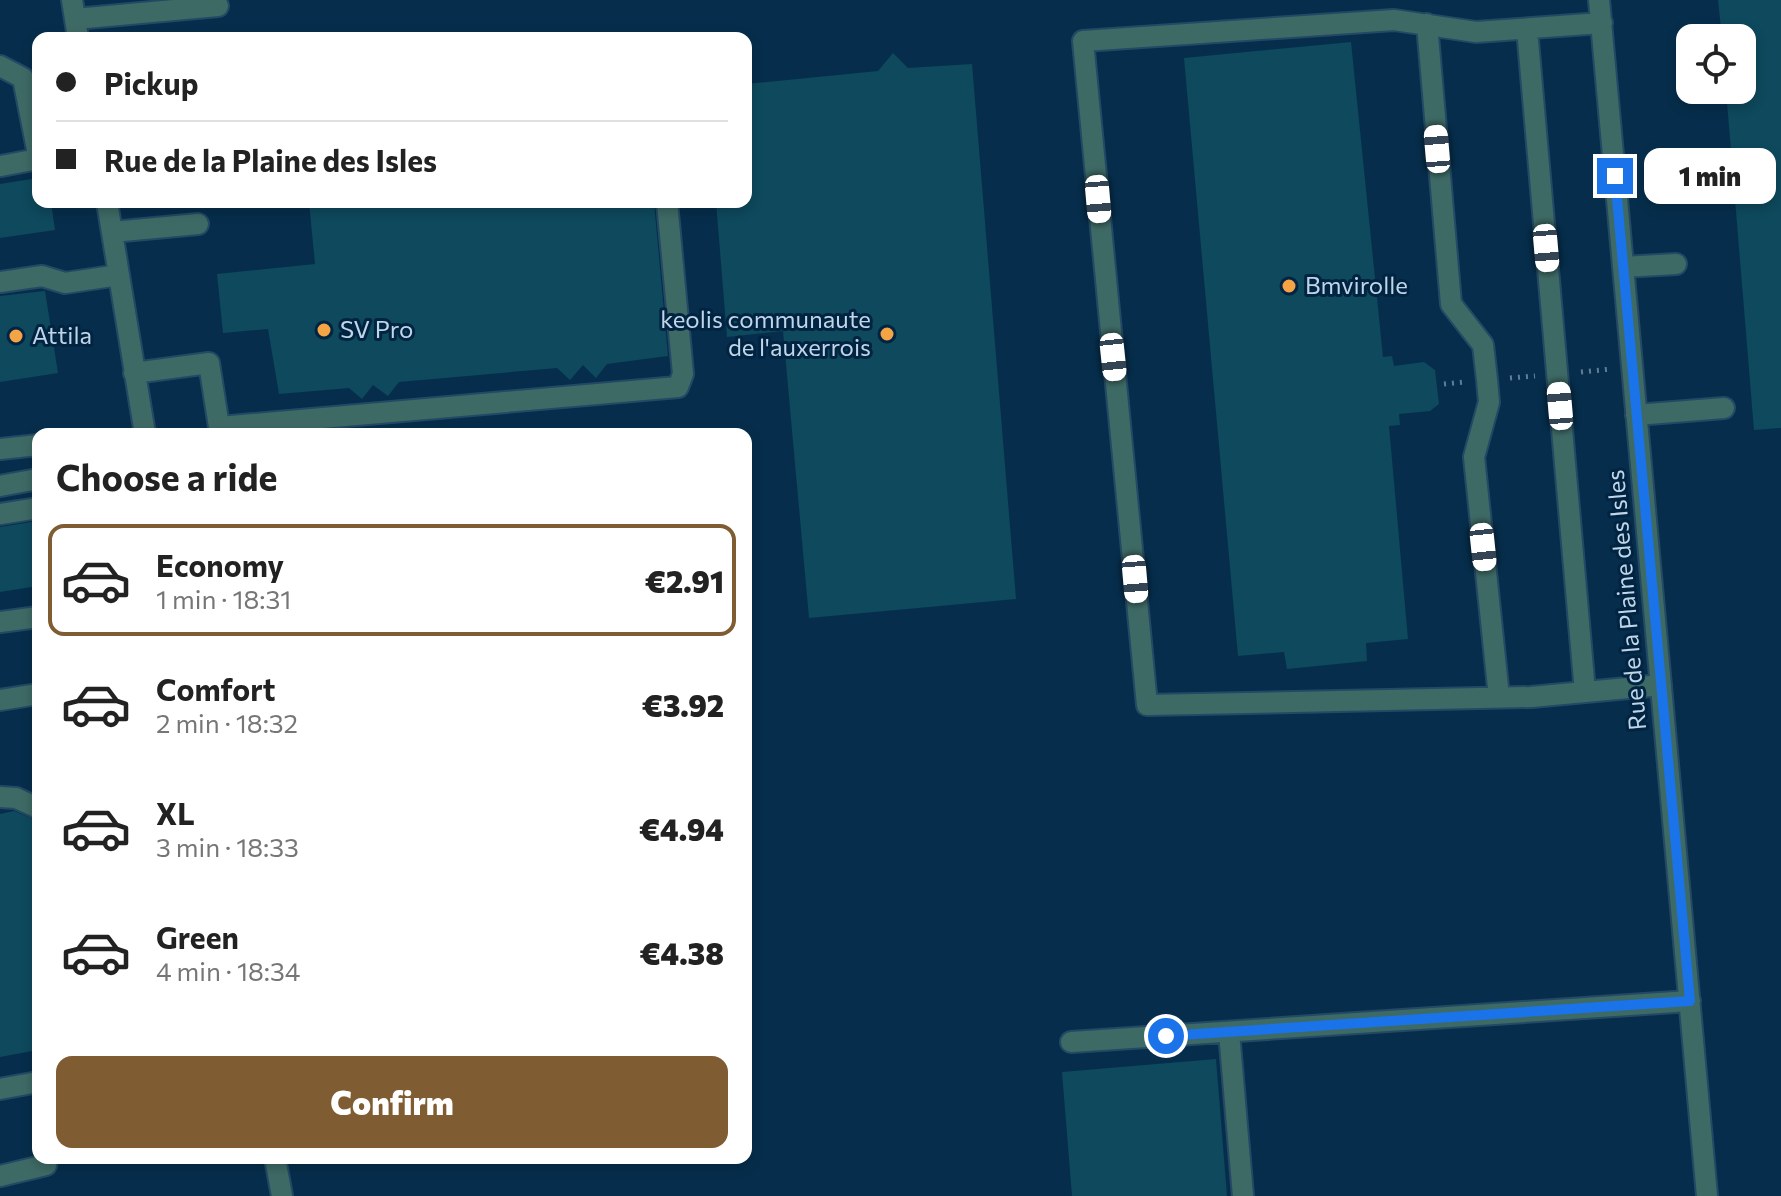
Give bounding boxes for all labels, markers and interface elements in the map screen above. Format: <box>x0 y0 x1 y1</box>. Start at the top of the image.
map controls <box>1676 24 1756 104</box>
button: locate <box>1676 24 1756 104</box>
text: Pickup <box>104 64 198 101</box>
car <box>1423 124 1451 174</box>
text: Rue de la Plaine des Isles <box>104 141 437 178</box>
callout: 1 min <box>1643 148 1775 204</box>
route end <box>1597 158 1633 194</box>
text: 1 min <box>1679 160 1741 191</box>
car <box>1084 174 1112 224</box>
car <box>1532 223 1560 273</box>
place label: Bmvirolle <box>1305 270 1408 299</box>
marker: Bmvirolle <box>1280 277 1298 295</box>
place label: keolis communaute de l'auxerrois <box>660 304 871 361</box>
place label: SV Pro <box>340 314 413 343</box>
place label: Attila <box>32 320 92 349</box>
marker: SV Pro <box>315 321 333 339</box>
marker: keolis communaute de l'auxerrois <box>878 325 896 343</box>
marker: Attila <box>7 327 25 345</box>
car <box>1099 332 1127 382</box>
car <box>1546 381 1574 431</box>
text: Choose a ride <box>56 454 277 498</box>
street label: Rue de la Plaine des Isles <box>1600 469 1651 731</box>
car <box>1469 522 1497 572</box>
icon: car <box>60 544 132 616</box>
text: Economy <box>156 546 284 583</box>
car <box>1121 554 1149 604</box>
text: €2.91 <box>645 562 724 599</box>
text: 1 min · 18:31 <box>156 583 291 614</box>
icon: car <box>60 668 132 740</box>
text: Comfort <box>156 670 275 707</box>
text: €3.92 <box>642 686 724 723</box>
text: 2 min · 18:32 <box>156 707 298 738</box>
icon: car <box>60 792 132 864</box>
text: XL <box>156 794 195 831</box>
text: €4.94 <box>639 810 724 847</box>
text: 3 min · 18:33 <box>156 831 299 862</box>
icon: car <box>60 916 132 988</box>
text: Green <box>156 918 239 955</box>
text: €4.38 <box>639 934 724 971</box>
text: 4 min · 18:34 <box>156 955 300 986</box>
route start <box>1148 1018 1184 1054</box>
button: Confirm <box>56 1056 728 1148</box>

